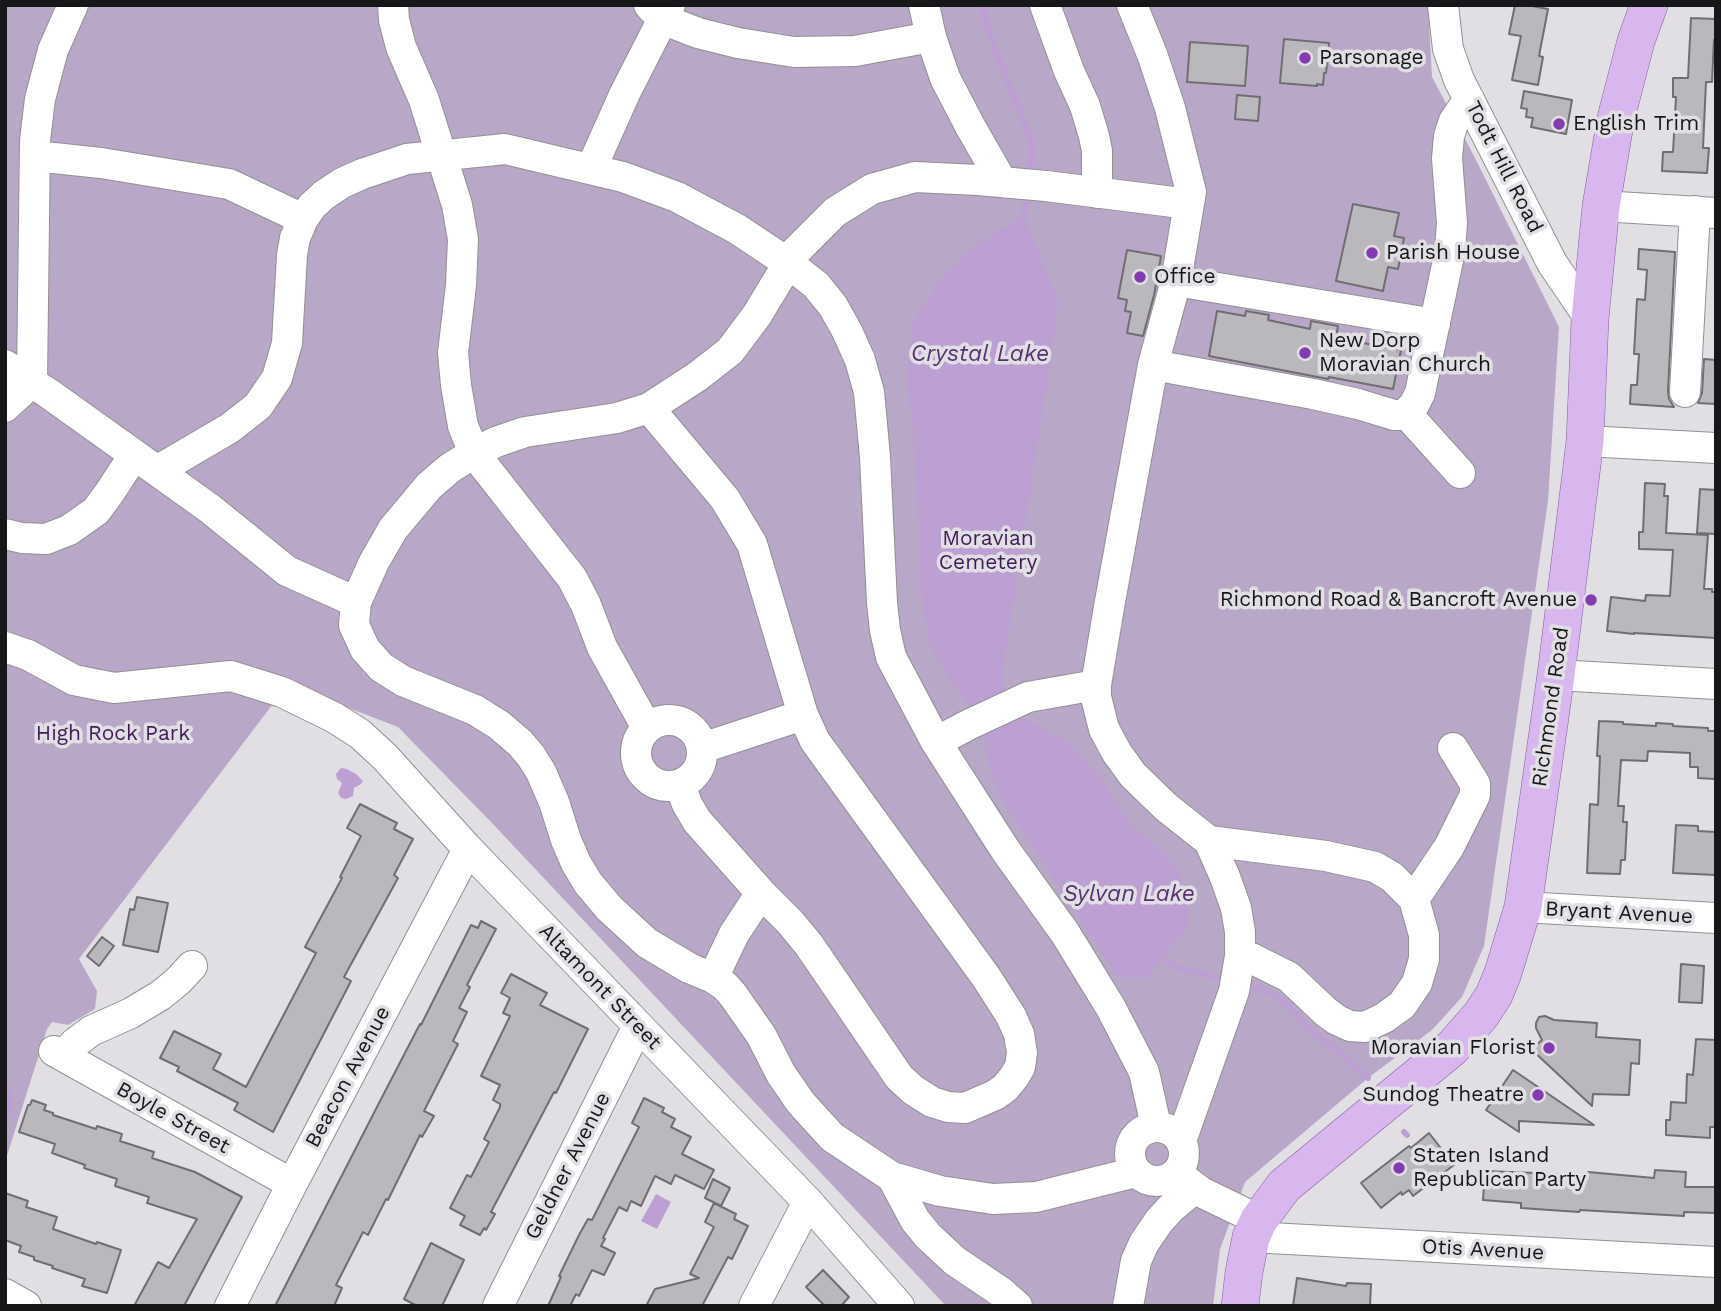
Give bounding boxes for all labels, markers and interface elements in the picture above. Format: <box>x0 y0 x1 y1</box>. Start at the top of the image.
place label: Parsonage <box>1319 45 1424 71</box>
marker: Parsonage <box>1297 50 1313 66</box>
street label: Todt Hill Road <box>1460 97 1548 237</box>
place label: English Trim <box>1573 111 1699 137</box>
marker: English Trim <box>1551 116 1567 132</box>
place label: Parish House <box>1386 240 1520 266</box>
marker: Parish House <box>1364 245 1380 261</box>
place label: Office <box>1154 264 1216 290</box>
marker: Office <box>1132 269 1148 285</box>
place label: New Dorp Moravian Church <box>1319 328 1491 378</box>
water label: Crystal Lake <box>911 340 1049 368</box>
marker: New Dorp Moravian Church <box>1297 345 1313 361</box>
park label: Moravian Cemetery <box>939 526 1037 576</box>
place label: Richmond Road & Bancroft Avenue <box>1220 587 1577 613</box>
marker: Richmond Road & Bancroft Avenue <box>1583 592 1599 608</box>
street label: Richmond Road <box>1527 625 1575 789</box>
park label: High Rock Park <box>36 721 190 747</box>
water label: Sylvan Lake <box>1063 880 1195 908</box>
street label: Bryant Avenue <box>1545 897 1693 929</box>
street label: Altamont Street <box>534 919 666 1055</box>
street label: Beacon Avenue <box>300 1002 396 1152</box>
place label: Moravian Florist <box>1370 1035 1535 1061</box>
marker: Moravian Florist <box>1541 1040 1557 1056</box>
street label: Boyle Street <box>112 1076 234 1160</box>
place label: Sundog Theatre <box>1363 1082 1524 1108</box>
marker: Sundog Theatre <box>1530 1087 1546 1103</box>
street label: Geldner Avenue <box>520 1088 616 1244</box>
place label: Staten Island Republican Party <box>1413 1143 1586 1193</box>
marker: Staten Island Republican Party <box>1391 1160 1407 1176</box>
street label: Otis Avenue <box>1421 1234 1545 1266</box>

